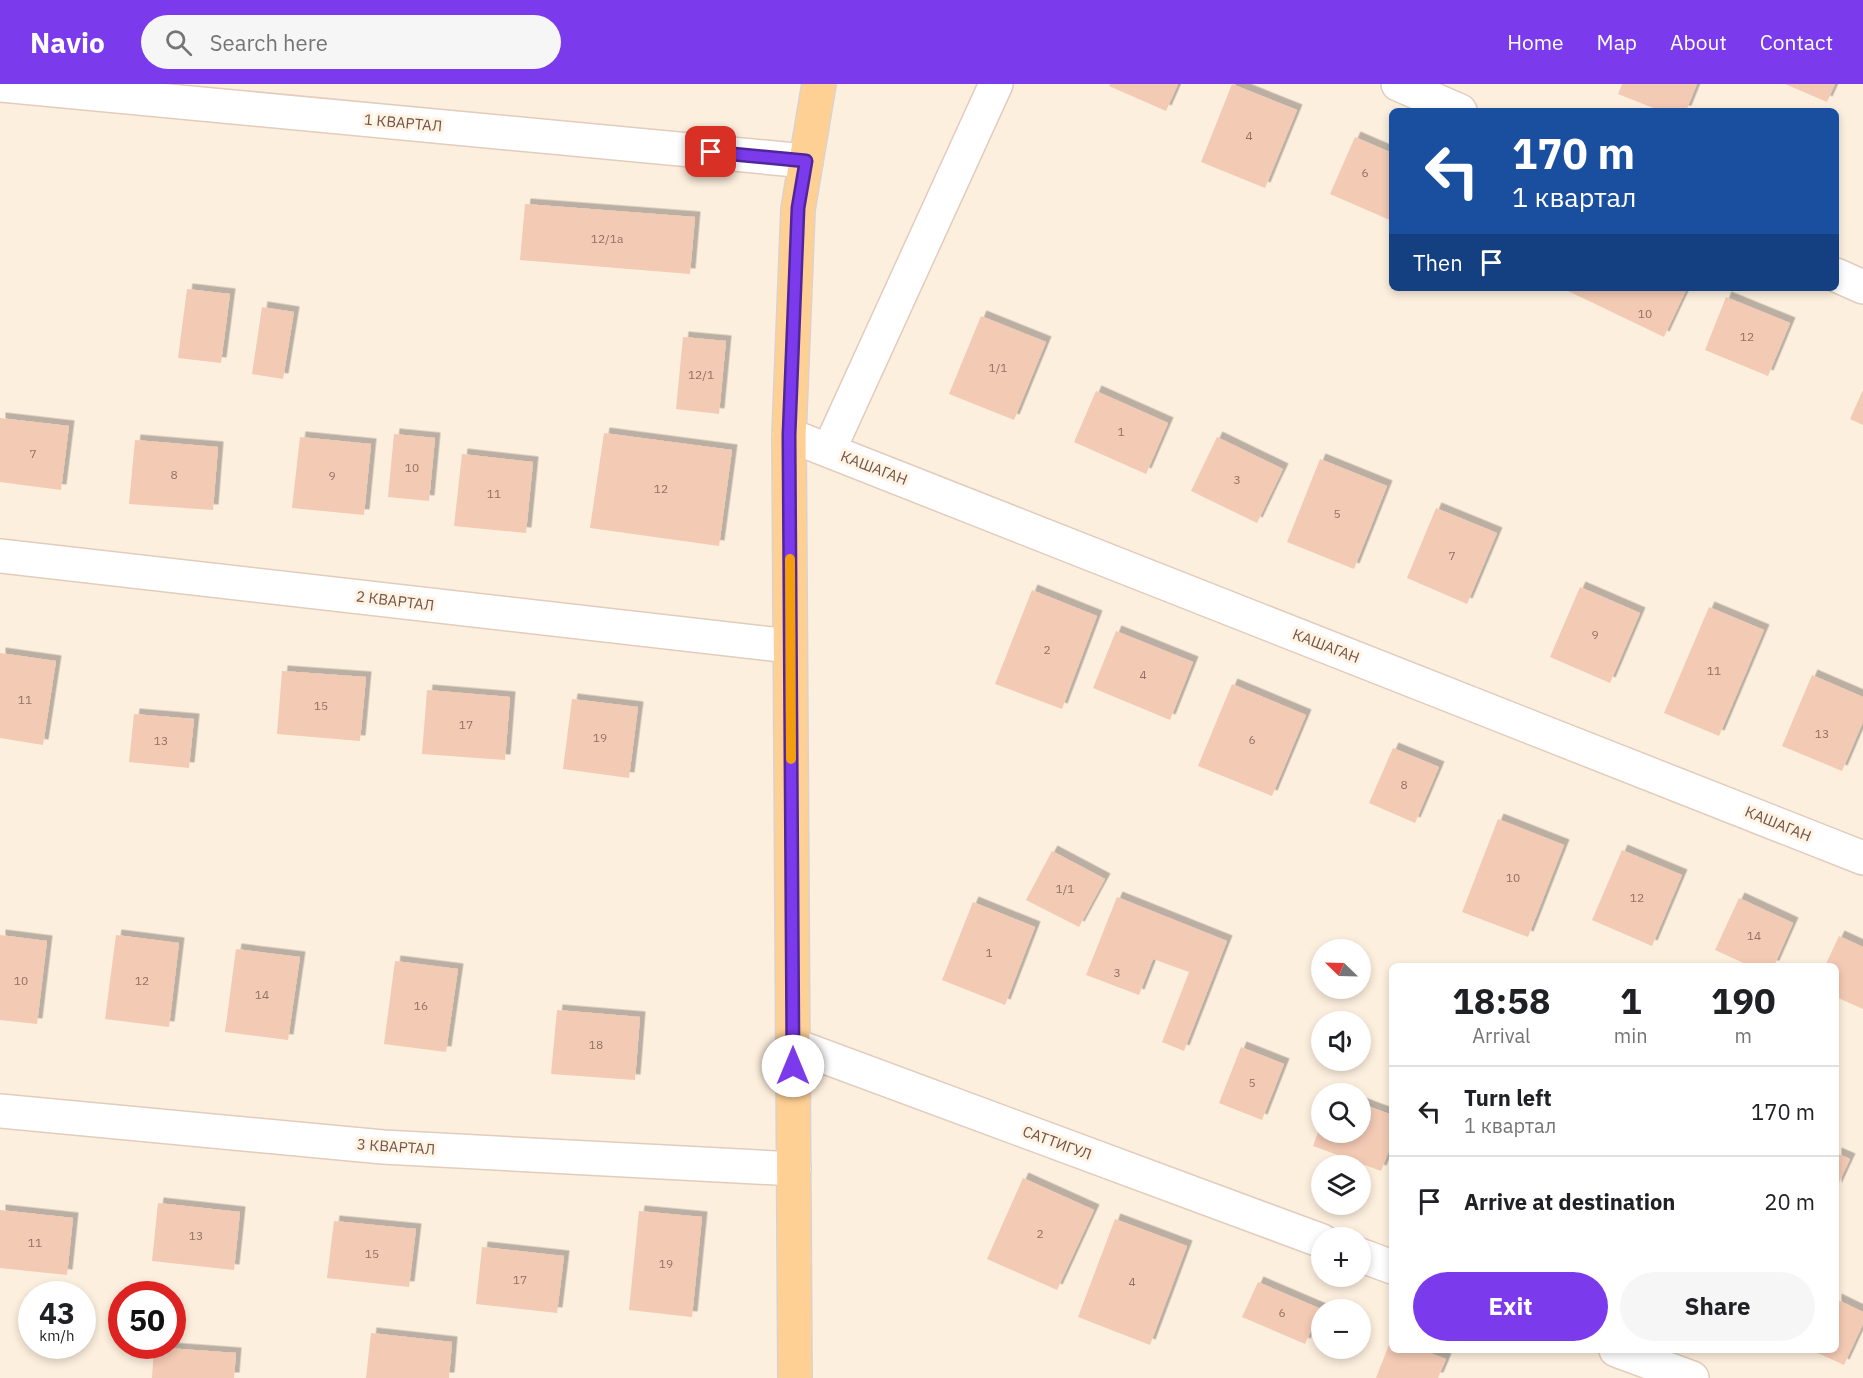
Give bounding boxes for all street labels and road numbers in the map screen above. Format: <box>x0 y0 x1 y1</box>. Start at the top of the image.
street label: 1 КВАРТАЛ <box>363 110 443 135</box>
street label: КАШАГАН <box>838 446 910 489</box>
street label: 2 КВАРТАЛ <box>355 586 435 615</box>
street label: КАШАГАН <box>1290 624 1362 667</box>
street label: КАШАГАН <box>1742 802 1814 845</box>
street label: САТТИГУЛ <box>1020 1121 1094 1164</box>
street label: 3 КВАРТАЛ <box>356 1134 436 1159</box>

